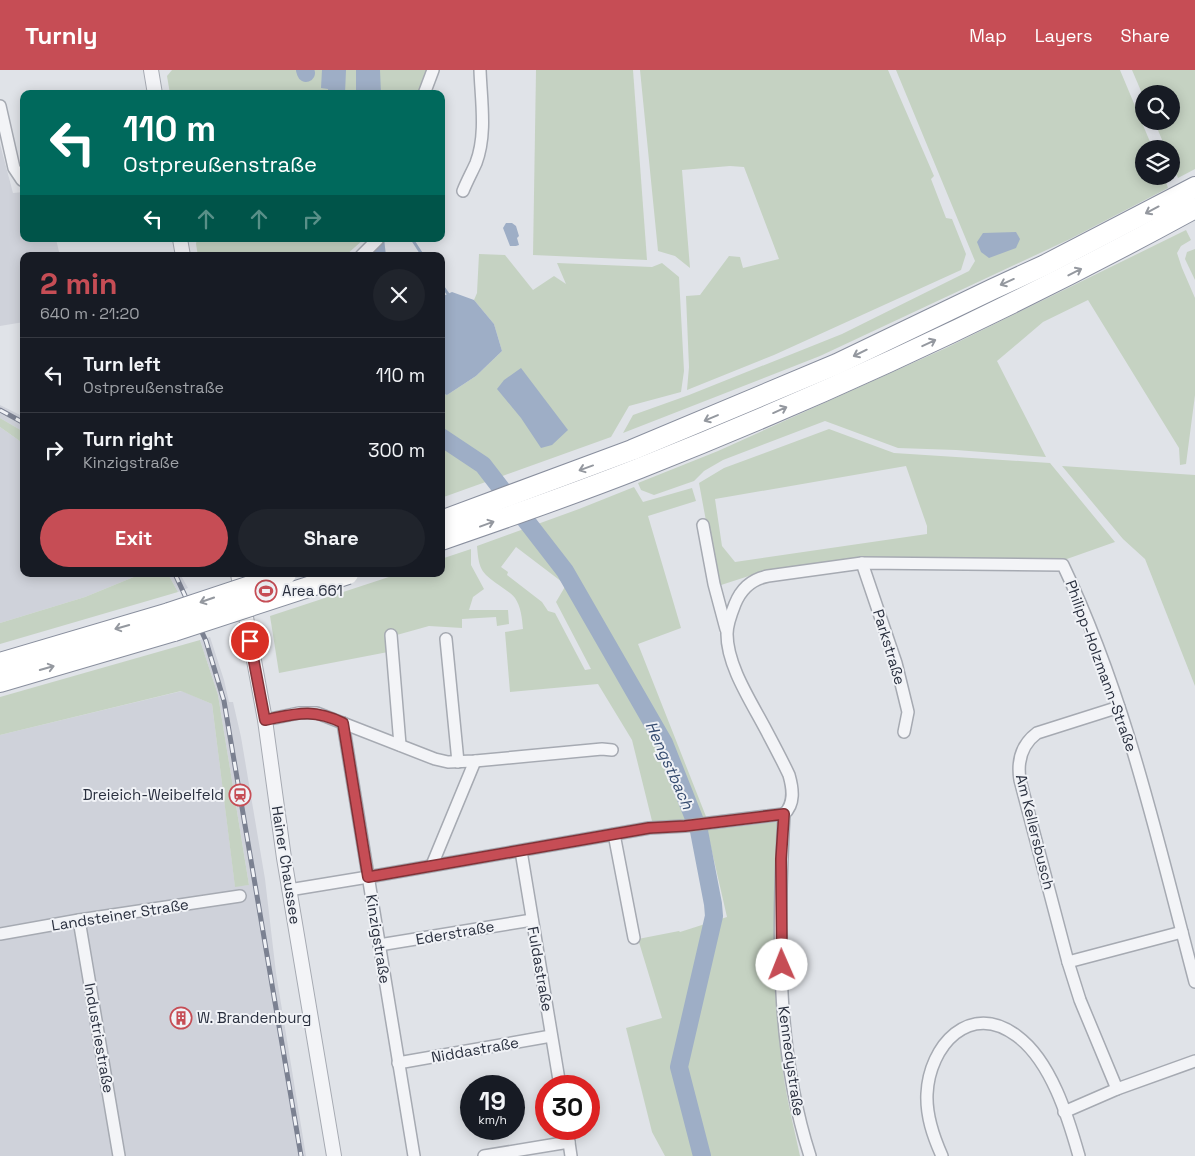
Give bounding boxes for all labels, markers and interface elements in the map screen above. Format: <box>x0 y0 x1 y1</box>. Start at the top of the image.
text: Turnly <box>25 20 98 51</box>
text: Map <box>969 24 1007 47</box>
text: Layers <box>1035 24 1092 47</box>
text: Share <box>1120 24 1170 47</box>
map controls <box>1135 85 1180 185</box>
button: search <box>1135 85 1180 130</box>
text: 110 m <box>123 107 216 151</box>
icon: left <box>40 110 105 175</box>
button: layers <box>1135 140 1180 185</box>
text: Ostpreußenstraße <box>123 150 317 178</box>
icon: left <box>139 205 167 233</box>
icon: ahead <box>192 205 220 233</box>
icon: ahead <box>245 205 273 233</box>
icon: right <box>298 205 326 233</box>
one-way arrow <box>1145 206 1160 215</box>
text: 2 min <box>40 264 118 303</box>
one-way arrow <box>1067 267 1082 276</box>
button: close <box>373 269 425 321</box>
one-way arrow <box>1000 278 1015 288</box>
text: 640 m · 21:20 <box>40 303 139 324</box>
one-way arrow <box>921 338 936 347</box>
one-way arrow <box>853 349 868 358</box>
text: Turn left <box>83 352 161 377</box>
icon: left <box>40 361 68 389</box>
text: 110 m <box>376 363 425 388</box>
text: Ostpreußenstraße <box>83 377 224 398</box>
one-way arrow <box>773 404 788 413</box>
one-way arrow <box>704 413 719 423</box>
text: Turn right <box>83 427 173 452</box>
icon: right <box>40 436 68 464</box>
text: 300 m <box>368 438 425 463</box>
text: Kinzigstraße <box>83 452 179 473</box>
one-way arrow <box>579 463 594 473</box>
button: Exit <box>40 509 228 567</box>
button: Share <box>238 509 425 567</box>
one-way arrow <box>479 519 494 528</box>
street label: Philipp-Holzmann-Straße <box>1062 577 1141 754</box>
sports icon: Area 661 <box>254 579 278 603</box>
place label: Area 661 <box>282 581 343 600</box>
one-way arrow <box>200 596 215 605</box>
street label: Parkstraße <box>869 607 910 687</box>
pin <box>229 620 271 662</box>
one-way arrow <box>115 622 131 632</box>
icon: arrive <box>236 627 264 655</box>
one-way arrow <box>38 663 54 673</box>
water label: Hengstbach <box>641 718 699 814</box>
street label: Am Kellersbusch <box>1012 772 1059 892</box>
station icon: Dreieich-Weibelfeld <box>228 783 252 807</box>
place label: Dreieich-Weibelfeld <box>83 785 224 804</box>
street label: Hainer Chaussee <box>268 804 305 926</box>
street label: Kinzigstraße <box>362 893 395 985</box>
street label: Landsteiner Straße <box>50 894 190 935</box>
street label: Ederstraße <box>414 916 496 949</box>
street label: Fuldastraße <box>524 925 557 1013</box>
position arrow <box>755 938 807 990</box>
street label: Industriestraße <box>80 981 119 1095</box>
street label: Kennedystraße <box>774 1005 809 1117</box>
building icon: W. Brandenburg <box>169 1006 193 1030</box>
place label: W. Brandenburg <box>197 1008 311 1027</box>
street label: Niddastraße <box>430 1032 520 1067</box>
speed limit sign: 30 <box>535 1075 600 1140</box>
text: 19 <box>479 1085 506 1117</box>
text: km/h <box>478 1112 507 1128</box>

